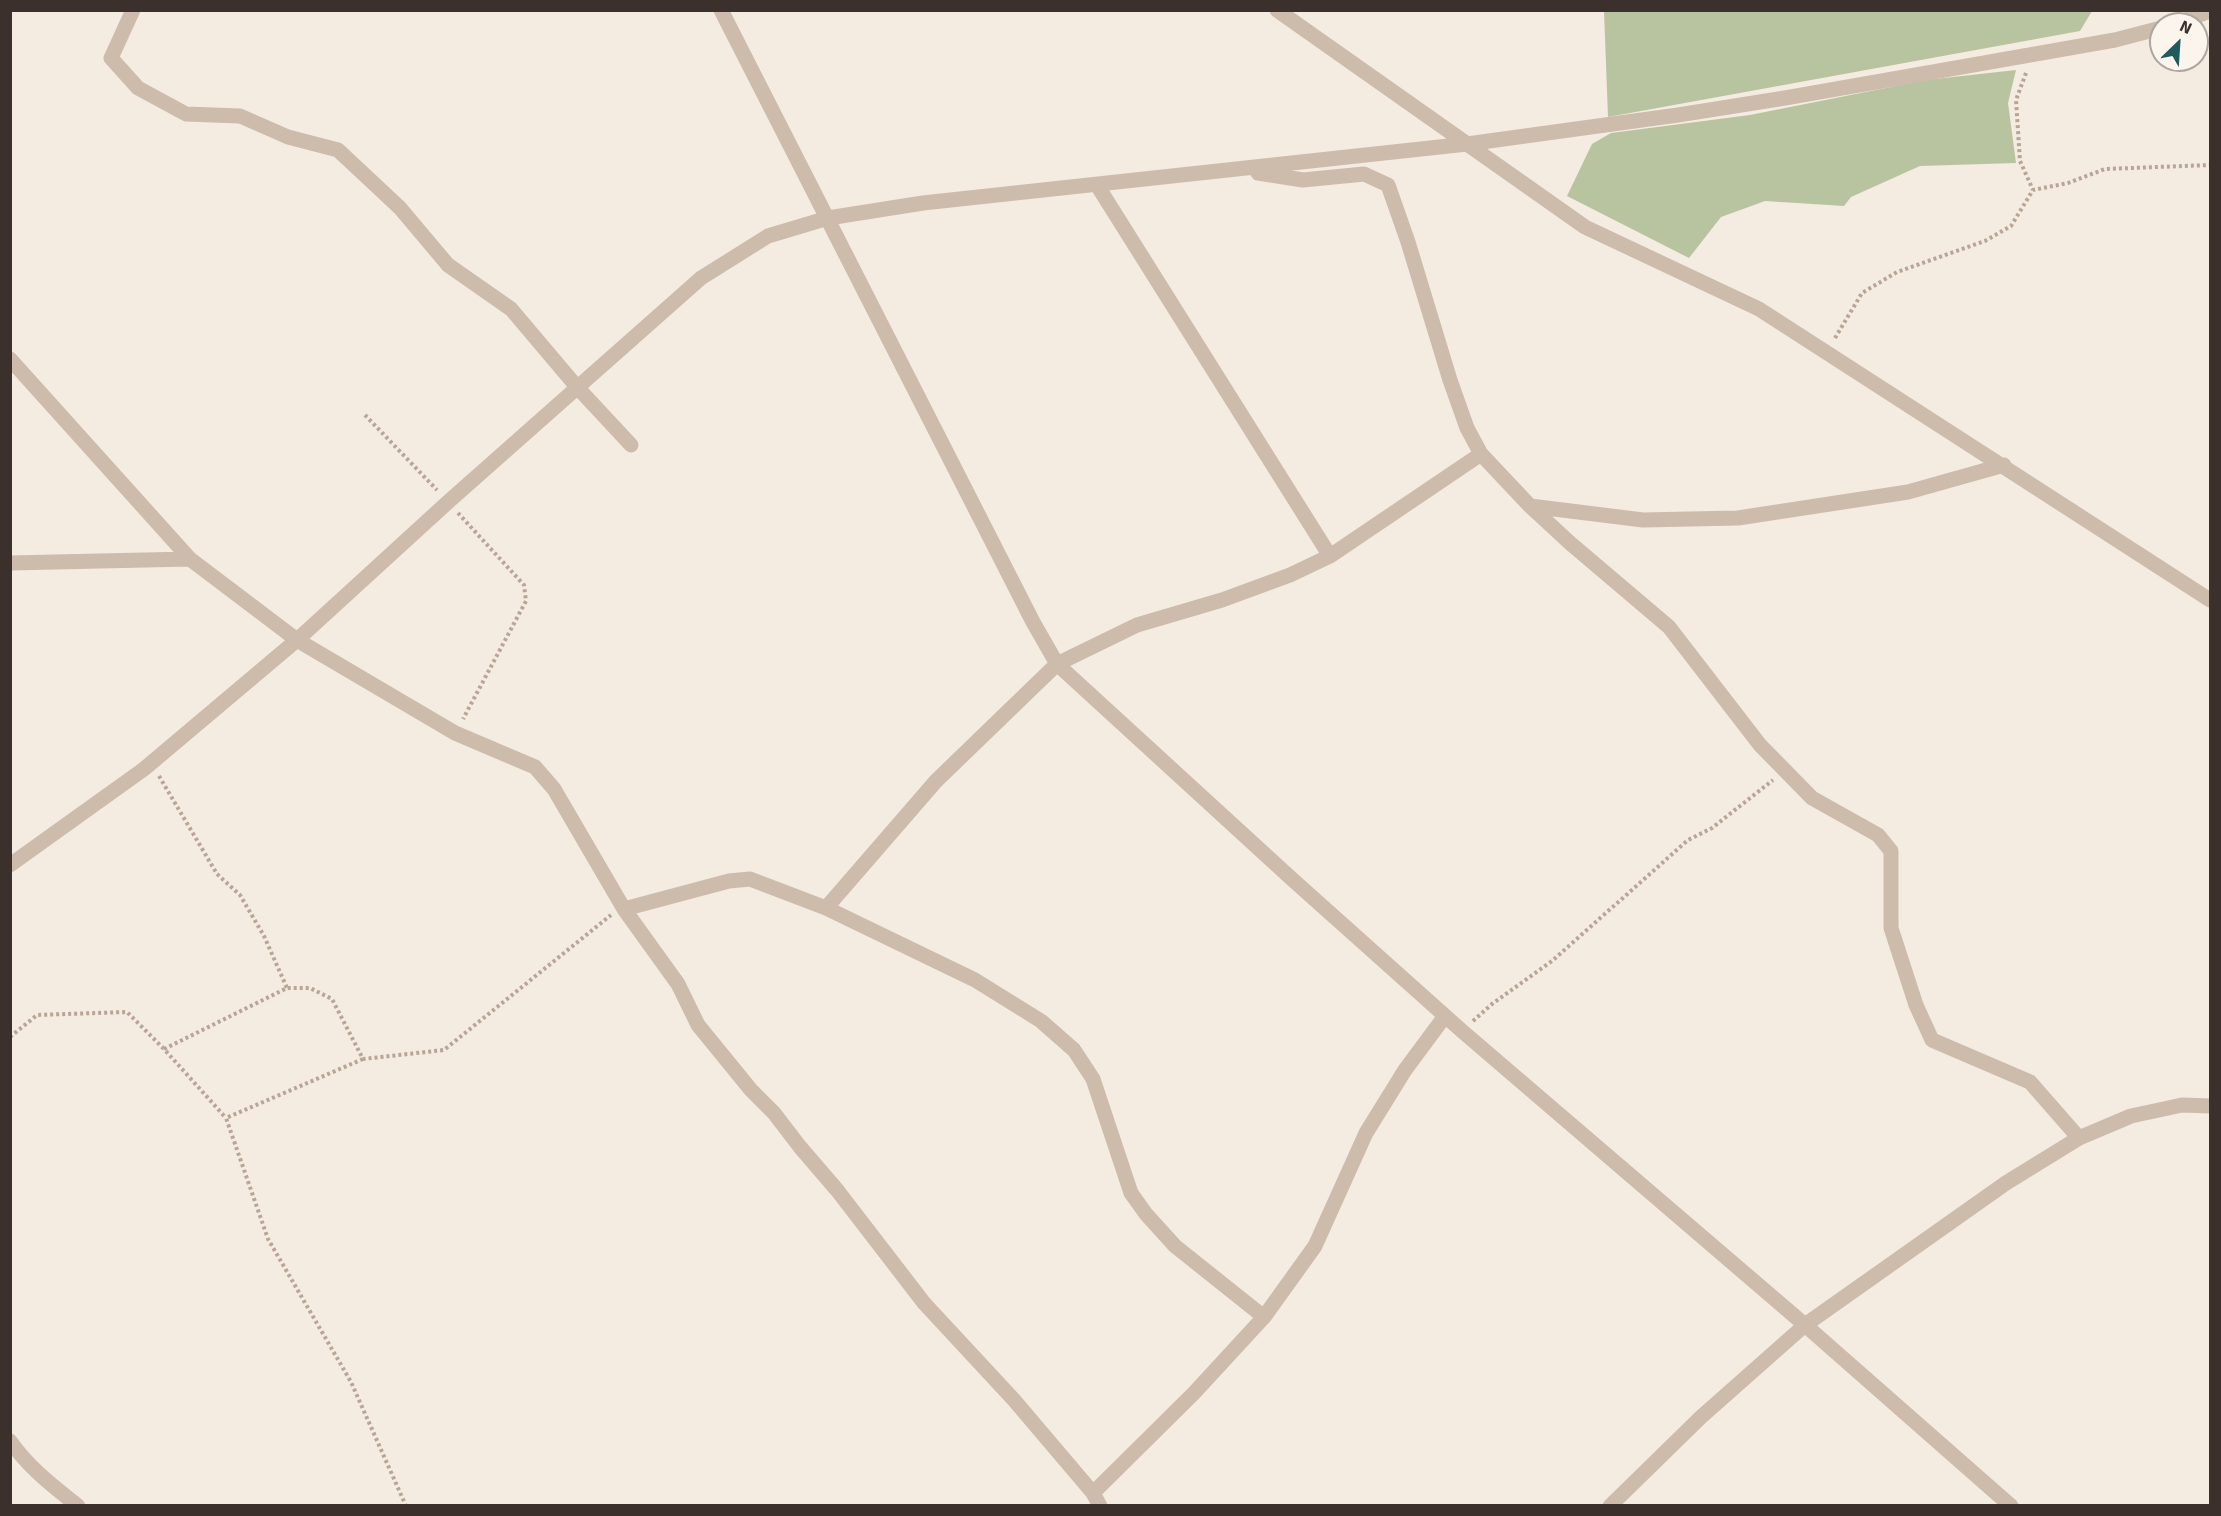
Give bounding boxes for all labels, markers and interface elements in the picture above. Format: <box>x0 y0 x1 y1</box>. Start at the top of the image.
north arrow <box>2149 12 2209 72</box>
text: N <box>2176 16 2195 39</box>

